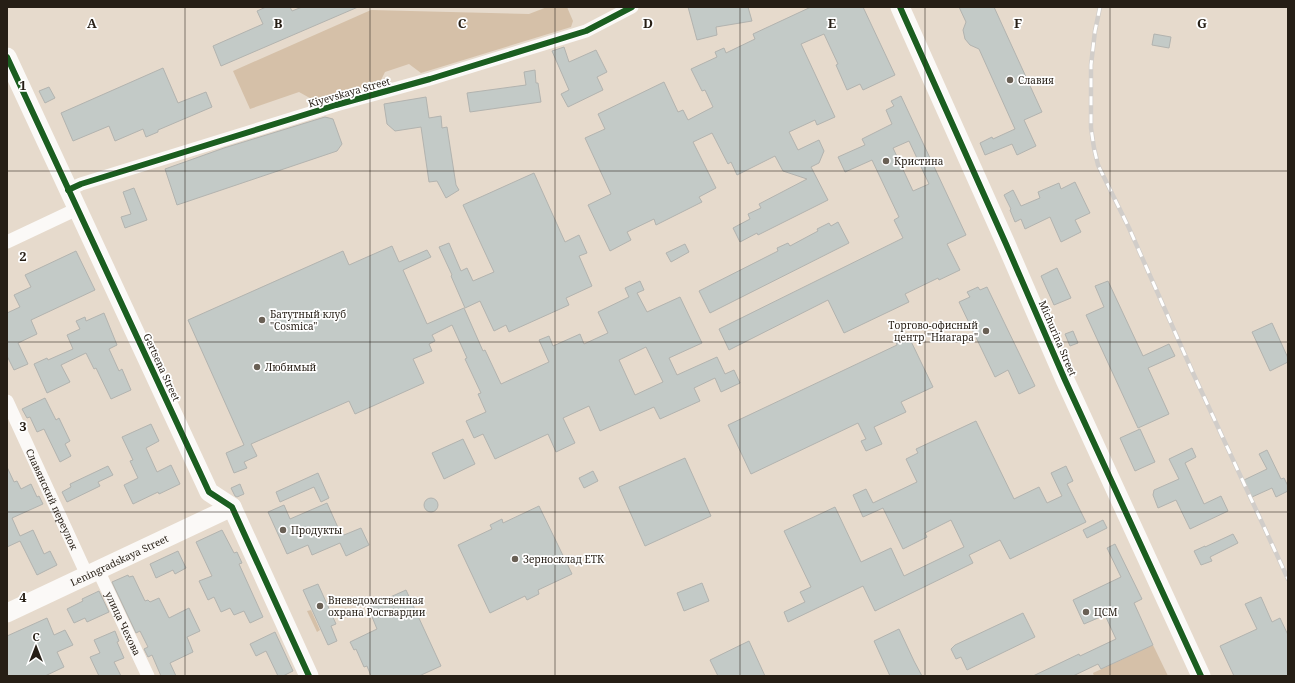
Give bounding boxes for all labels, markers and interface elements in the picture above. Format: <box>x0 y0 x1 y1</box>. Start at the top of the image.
text: A <box>87 14 97 32</box>
text: B <box>274 14 283 32</box>
text: C <box>458 14 467 32</box>
text: D <box>643 14 653 32</box>
text: E <box>828 14 837 32</box>
text: F <box>1014 14 1022 32</box>
text: G <box>1197 14 1207 32</box>
street label: Kiyevskaya Street <box>306 73 392 110</box>
place label: Славия <box>1018 73 1054 87</box>
marker: Славия <box>1005 75 1015 85</box>
text: 1 <box>19 76 27 94</box>
place label: Кристина <box>894 154 944 168</box>
marker: Кристина <box>881 156 891 166</box>
text: 2 <box>19 247 27 265</box>
street label: Michurina Street <box>1036 298 1080 378</box>
place label: Батутный клуб "Cosmica" <box>270 307 346 333</box>
marker: Батутный клуб "Cosmica" <box>257 315 267 325</box>
place label: Торгово-офисный центр "Ниагара" <box>888 318 978 344</box>
marker: Торгово-офисный центр "Ниагара" <box>981 326 991 336</box>
street label: Gertsena Street <box>140 331 184 404</box>
place label: Любимый <box>265 360 317 374</box>
marker: Любимый <box>252 362 262 372</box>
text: 3 <box>19 417 27 435</box>
street label: Славянский переулок <box>23 446 82 552</box>
place label: Продукты <box>291 523 342 537</box>
marker: Продукты <box>278 525 288 535</box>
street label: Leningradskaya Street <box>68 531 171 589</box>
place label: Зерносклад ЕТК <box>523 552 605 566</box>
marker: Зерносклад ЕТК <box>510 554 520 564</box>
text: 4 <box>19 588 27 606</box>
street label: улица Чехова <box>102 589 144 658</box>
place label: Вневедомственная охрана Росгвардии <box>328 593 426 619</box>
marker: Вневедомственная охрана Росгвардии <box>315 601 325 611</box>
place label: ЦСМ <box>1094 605 1118 619</box>
marker: ЦСМ <box>1081 607 1091 617</box>
north arrow <box>16 627 56 667</box>
text: С <box>32 629 40 644</box>

